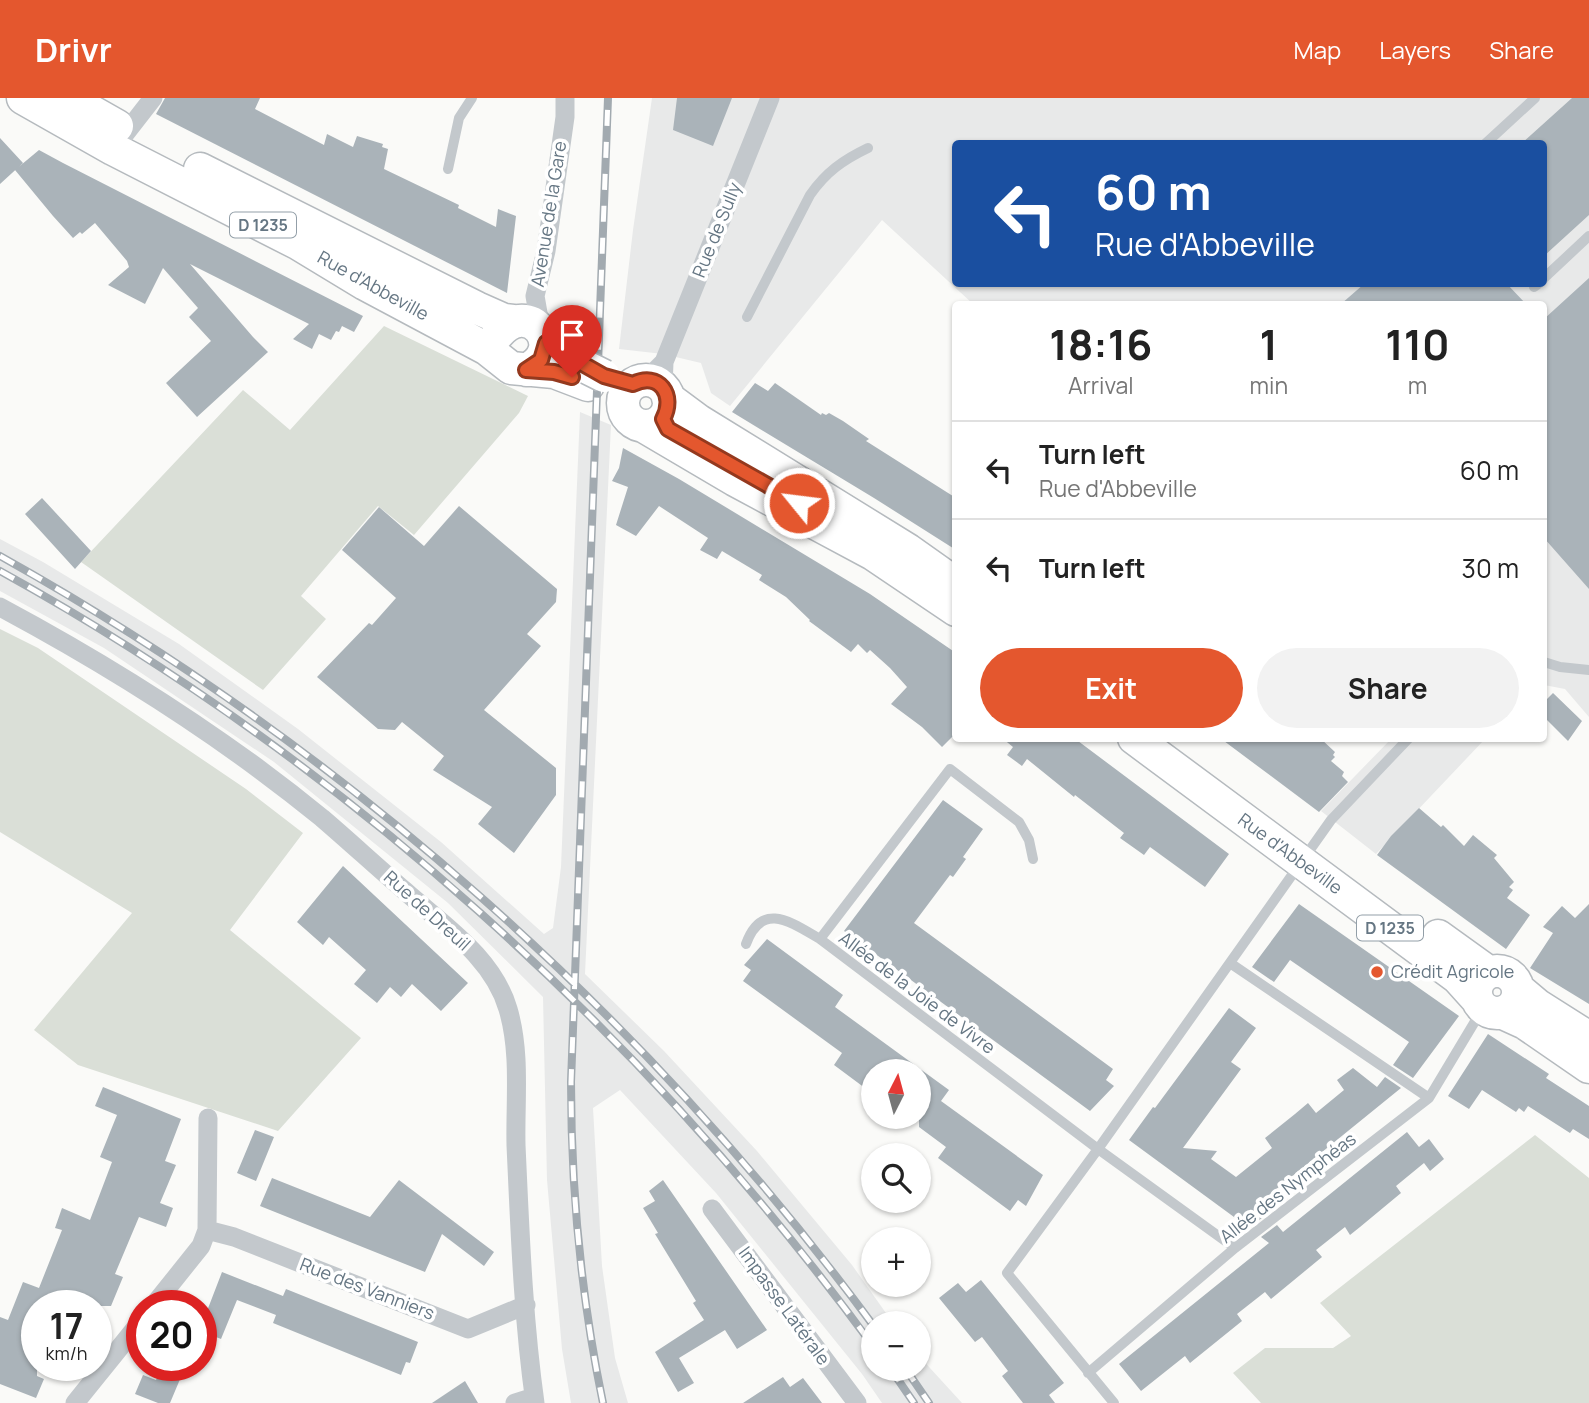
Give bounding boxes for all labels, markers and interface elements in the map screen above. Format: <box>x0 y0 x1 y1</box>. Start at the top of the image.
text: Drivr <box>35 27 112 72</box>
text: Map <box>1294 33 1341 66</box>
text: Layers <box>1379 33 1451 66</box>
text: Share <box>1489 33 1554 66</box>
street label: Avenue de la Gare <box>525 139 571 288</box>
text: 60 m <box>1095 158 1212 225</box>
icon: left <box>980 168 1071 259</box>
street label: Rue de Sully <box>686 178 746 281</box>
road number: D 1235 <box>230 212 296 238</box>
text: Rue d'Abbeville <box>1095 222 1315 266</box>
street label: Rue d'Abbeville <box>314 245 433 326</box>
pin <box>542 305 602 377</box>
text: 18:16 <box>1049 315 1152 373</box>
text: 1 <box>1260 315 1278 373</box>
text: 110 <box>1385 315 1450 373</box>
icon: arrive <box>553 316 591 354</box>
text: Arrival <box>1068 369 1134 401</box>
text: min <box>1250 369 1288 401</box>
text: m <box>1408 369 1427 401</box>
text: Turn left <box>1039 436 1146 472</box>
icon: left <box>980 451 1018 489</box>
text: 60 m <box>1460 452 1519 488</box>
position arrow <box>762 466 836 540</box>
text: Rue d'Abbeville <box>1039 472 1197 504</box>
icon: left <box>980 549 1018 587</box>
text: Turn left <box>1039 550 1146 586</box>
text: 30 m <box>1462 550 1519 586</box>
button: Exit <box>980 648 1243 728</box>
button: Share <box>1257 648 1519 728</box>
street label: Rue d'Abbeville <box>1234 807 1348 899</box>
street label: Rue de Dreuil <box>379 865 476 956</box>
road number: D 1235 <box>1357 916 1423 940</box>
street label: Allée de la Joie de Vivre <box>835 925 1001 1059</box>
place label: Crédit Agricole <box>1391 959 1514 983</box>
marker: Crédit Agricole <box>1369 964 1385 980</box>
north arrow <box>861 1059 931 1129</box>
map controls <box>861 1059 931 1381</box>
street label: Allée des Nymphéas <box>1214 1126 1361 1248</box>
button: search <box>861 1143 931 1213</box>
button: + <box>861 1227 931 1297</box>
street label: Impasse Latérale <box>734 1241 836 1369</box>
street label: Rue des Vanniers <box>297 1251 438 1325</box>
speed limit sign: 20 <box>126 1290 217 1381</box>
text: 17 <box>49 1302 84 1350</box>
button: − <box>861 1311 931 1381</box>
text: km/h <box>46 1341 87 1365</box>

